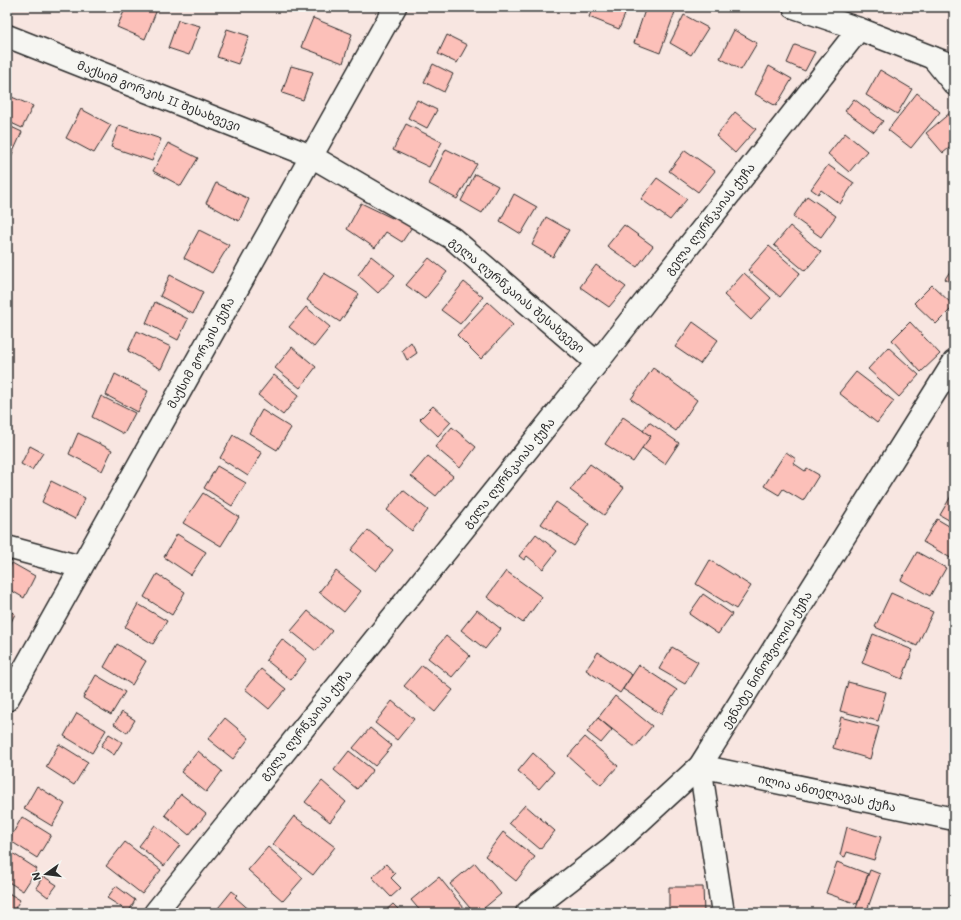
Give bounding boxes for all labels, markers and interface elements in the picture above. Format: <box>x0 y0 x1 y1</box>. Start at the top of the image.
street label: მაქსიმ გორკის II შესახვევი <box>75 56 244 134</box>
street label: გელა ღურწკაიას ქუჩა <box>661 159 759 278</box>
street label: გელა ღურწკაიას შესახვევი <box>446 233 589 357</box>
street label: მაქსიმ გორკის ქუჩა <box>163 294 237 411</box>
street label: გელა ღურწკაიას ქუჩა <box>459 414 558 531</box>
street label: ეგნატე ნინოშვილის ქუჩა <box>717 588 816 732</box>
street label: გელა ღურწკაიას ქუჩა <box>256 666 355 783</box>
street label: ილია ანთელავას ქუჩა <box>757 770 898 815</box>
north arrow <box>26 854 66 894</box>
text: N <box>28 871 44 882</box>

